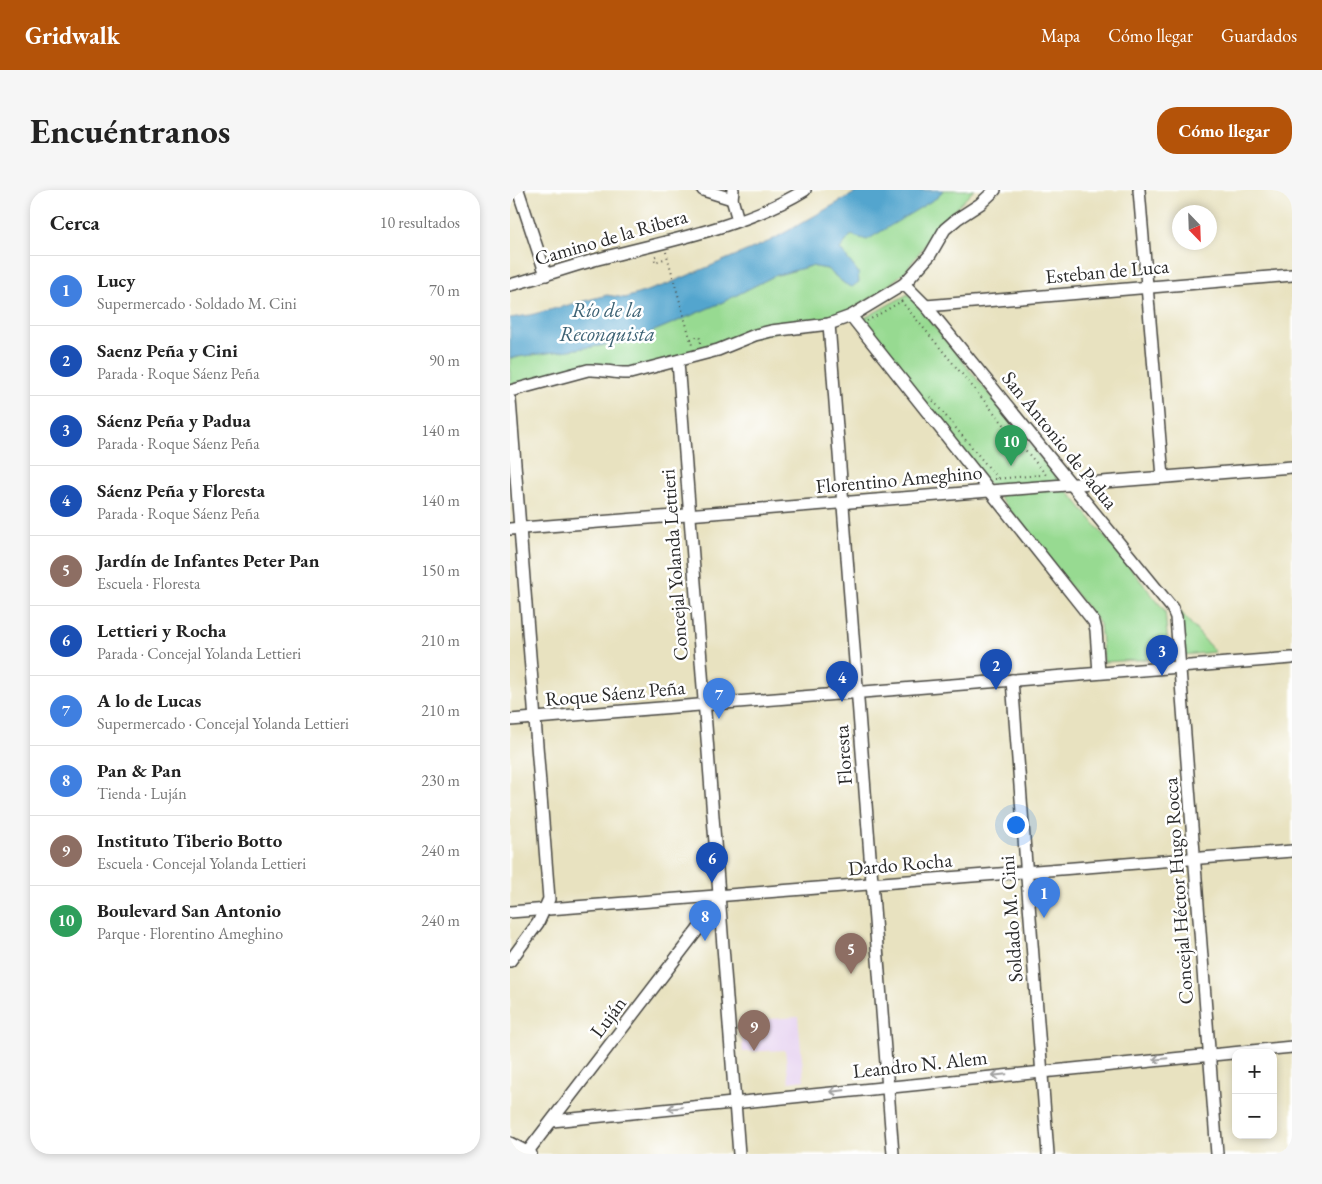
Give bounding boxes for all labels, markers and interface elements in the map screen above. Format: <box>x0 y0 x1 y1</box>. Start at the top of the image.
text: Gridwalk <box>25 20 120 51</box>
text: Mapa <box>1041 24 1080 47</box>
text: Cómo llegar <box>1108 24 1193 47</box>
text: Guardados <box>1221 24 1297 47</box>
button: Cómo llegar <box>1157 107 1292 154</box>
text: Encuéntranos <box>30 108 230 153</box>
street label: Camino de la Ribera <box>532 203 690 271</box>
north arrow <box>1172 205 1217 250</box>
text: Cerca <box>50 209 100 236</box>
text: 10 resultados <box>380 212 460 233</box>
street label: Esteban de Luca <box>1044 253 1170 289</box>
text: Lucy <box>97 268 135 293</box>
text: 1 <box>62 280 70 301</box>
text: 70 m <box>429 280 460 301</box>
text: Supermercado · Soldado M. Cini <box>97 293 297 314</box>
water label: Río de la Reconquista <box>559 296 655 348</box>
text: Saenz Peña y Cini <box>97 338 238 363</box>
text: 2 <box>62 350 70 371</box>
text: 90 m <box>429 350 460 371</box>
text: Parada · Roque Sáenz Peña <box>97 363 260 384</box>
street label: San Antonio de Padua <box>996 366 1124 514</box>
text: Sáenz Peña y Padua <box>97 408 251 433</box>
text: 3 <box>62 420 70 441</box>
text: 140 m <box>421 420 460 441</box>
pin: 10 <box>995 425 1027 466</box>
text: Parada · Roque Sáenz Peña <box>97 433 260 454</box>
street label: Florentino Ameghino <box>815 459 984 499</box>
street label: Concejal Yolanda Lettieri <box>654 468 694 662</box>
text: Sáenz Peña y Floresta <box>97 478 265 503</box>
text: 4 <box>62 490 70 511</box>
text: 140 m <box>421 490 460 511</box>
text: Parada · Roque Sáenz Peña <box>97 503 260 524</box>
text: Jardín de Infantes Peter Pan <box>97 548 319 573</box>
text: 5 <box>62 560 70 581</box>
text: 150 m <box>421 560 460 581</box>
text: Escuela · Floresta <box>97 573 200 594</box>
text: Lettieri y Rocha <box>97 618 226 643</box>
text: 6 <box>62 630 70 651</box>
text: 210 m <box>421 630 460 651</box>
pin: 3 <box>1146 635 1178 676</box>
text: Parada · Concejal Yolanda Lettieri <box>97 643 301 664</box>
pin: 2 <box>980 649 1012 690</box>
pin: 4 <box>826 661 858 702</box>
street label: Roque Sáenz Peña <box>544 674 686 712</box>
pin: 7 <box>703 678 735 719</box>
text: A lo de Lucas <box>97 688 201 713</box>
text: 7 <box>62 700 70 721</box>
text: 210 m <box>421 700 460 721</box>
text: Supermercado · Concejal Yolanda Lettieri <box>97 713 349 734</box>
street label: Floresta <box>828 724 858 786</box>
text: Pan & Pan <box>97 758 181 783</box>
text: 8 <box>62 770 70 791</box>
text: 230 m <box>421 770 460 791</box>
street label: Concejal Héctor Hugo Rocca <box>1157 777 1199 1005</box>
text: Tienda · Luján <box>97 783 187 804</box>
your location <box>1003 812 1029 838</box>
text: Instituto Tiberio Botto <box>97 828 282 853</box>
text: 9 <box>62 840 70 861</box>
text: 240 m <box>421 840 460 861</box>
pin: 6 <box>696 842 728 883</box>
street label: Dardo Rocha <box>847 847 953 881</box>
text: Escuela · Concejal Yolanda Lettieri <box>97 853 306 874</box>
street label: Soldado M. Cini <box>994 855 1028 983</box>
pin: 1 <box>1028 877 1060 918</box>
text: Boulevard San Antonio <box>97 898 281 923</box>
pin: 8 <box>689 900 721 941</box>
text: 10 <box>58 910 74 931</box>
text: 240 m <box>421 910 460 931</box>
text: Parque · Florentino Ameghino <box>97 923 283 944</box>
pin: 5 <box>835 933 867 974</box>
street label: Luján <box>584 991 632 1043</box>
pin: 9 <box>738 1010 770 1051</box>
street label: Leandro N. Alem <box>851 1044 989 1084</box>
map controls <box>1232 1049 1277 1139</box>
button: + <box>1232 1049 1277 1094</box>
one-way arrow <box>1153 1054 1169 1064</box>
one-way arrow <box>991 1070 1007 1080</box>
one-way arrow <box>829 1087 845 1096</box>
button: − <box>1232 1094 1277 1139</box>
one-way arrow <box>668 1103 684 1113</box>

